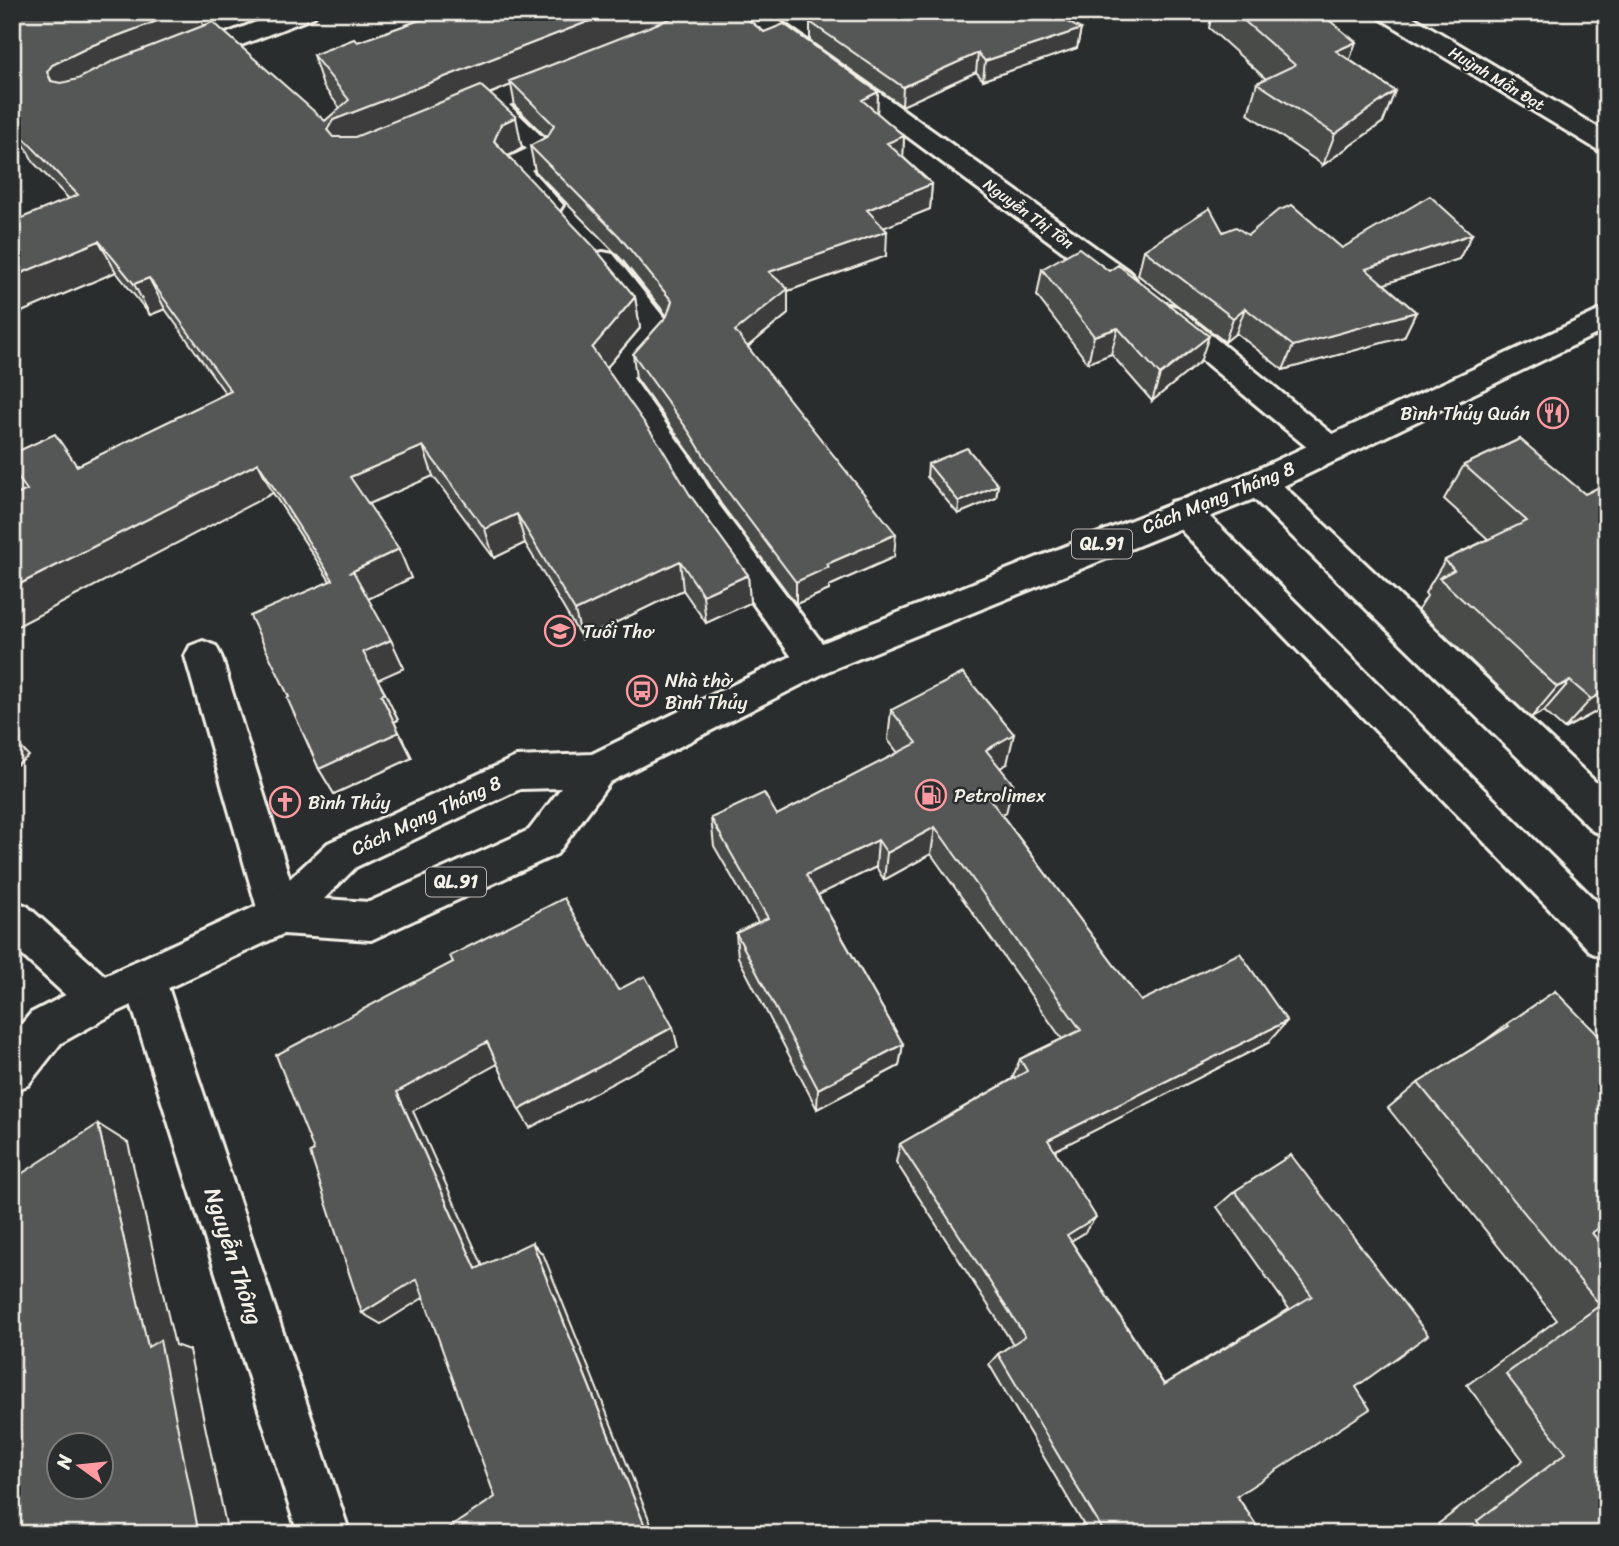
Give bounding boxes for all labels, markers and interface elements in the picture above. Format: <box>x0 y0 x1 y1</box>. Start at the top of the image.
street label: Huỳnh Mẫn Đạt <box>1443 38 1551 119</box>
street label: Nguyễn Thị Tồn <box>977 170 1081 257</box>
restaurant icon: Bình Thủy Quán <box>1536 396 1570 430</box>
place label: Bình Thủy Quán <box>1400 397 1530 430</box>
street label: Cách Mạng Tháng 8 <box>1137 452 1300 543</box>
road number: QL.91 <box>1072 530 1132 558</box>
school or university icon: Tuổi Thơ <box>543 614 577 648</box>
place label: Tuổi Thơ <box>583 615 655 648</box>
place label: Nhà thờ Bình Thủy <box>665 664 748 719</box>
bus stop icon: Nhà thờ Bình Thủy <box>625 674 659 708</box>
street label: Cách Mạng Tháng 8 <box>346 766 507 865</box>
fuel station icon: Petrolimex <box>914 778 948 812</box>
place label: Petrolimex <box>954 779 1046 812</box>
church icon: Bình Thủy <box>268 785 302 819</box>
place label: Bình Thủy <box>308 786 391 819</box>
road number: QL.91 <box>426 868 486 897</box>
street label: Nguyễn Thông <box>192 1182 275 1331</box>
north arrow <box>46 1430 116 1500</box>
text: N <box>46 1450 82 1473</box>

